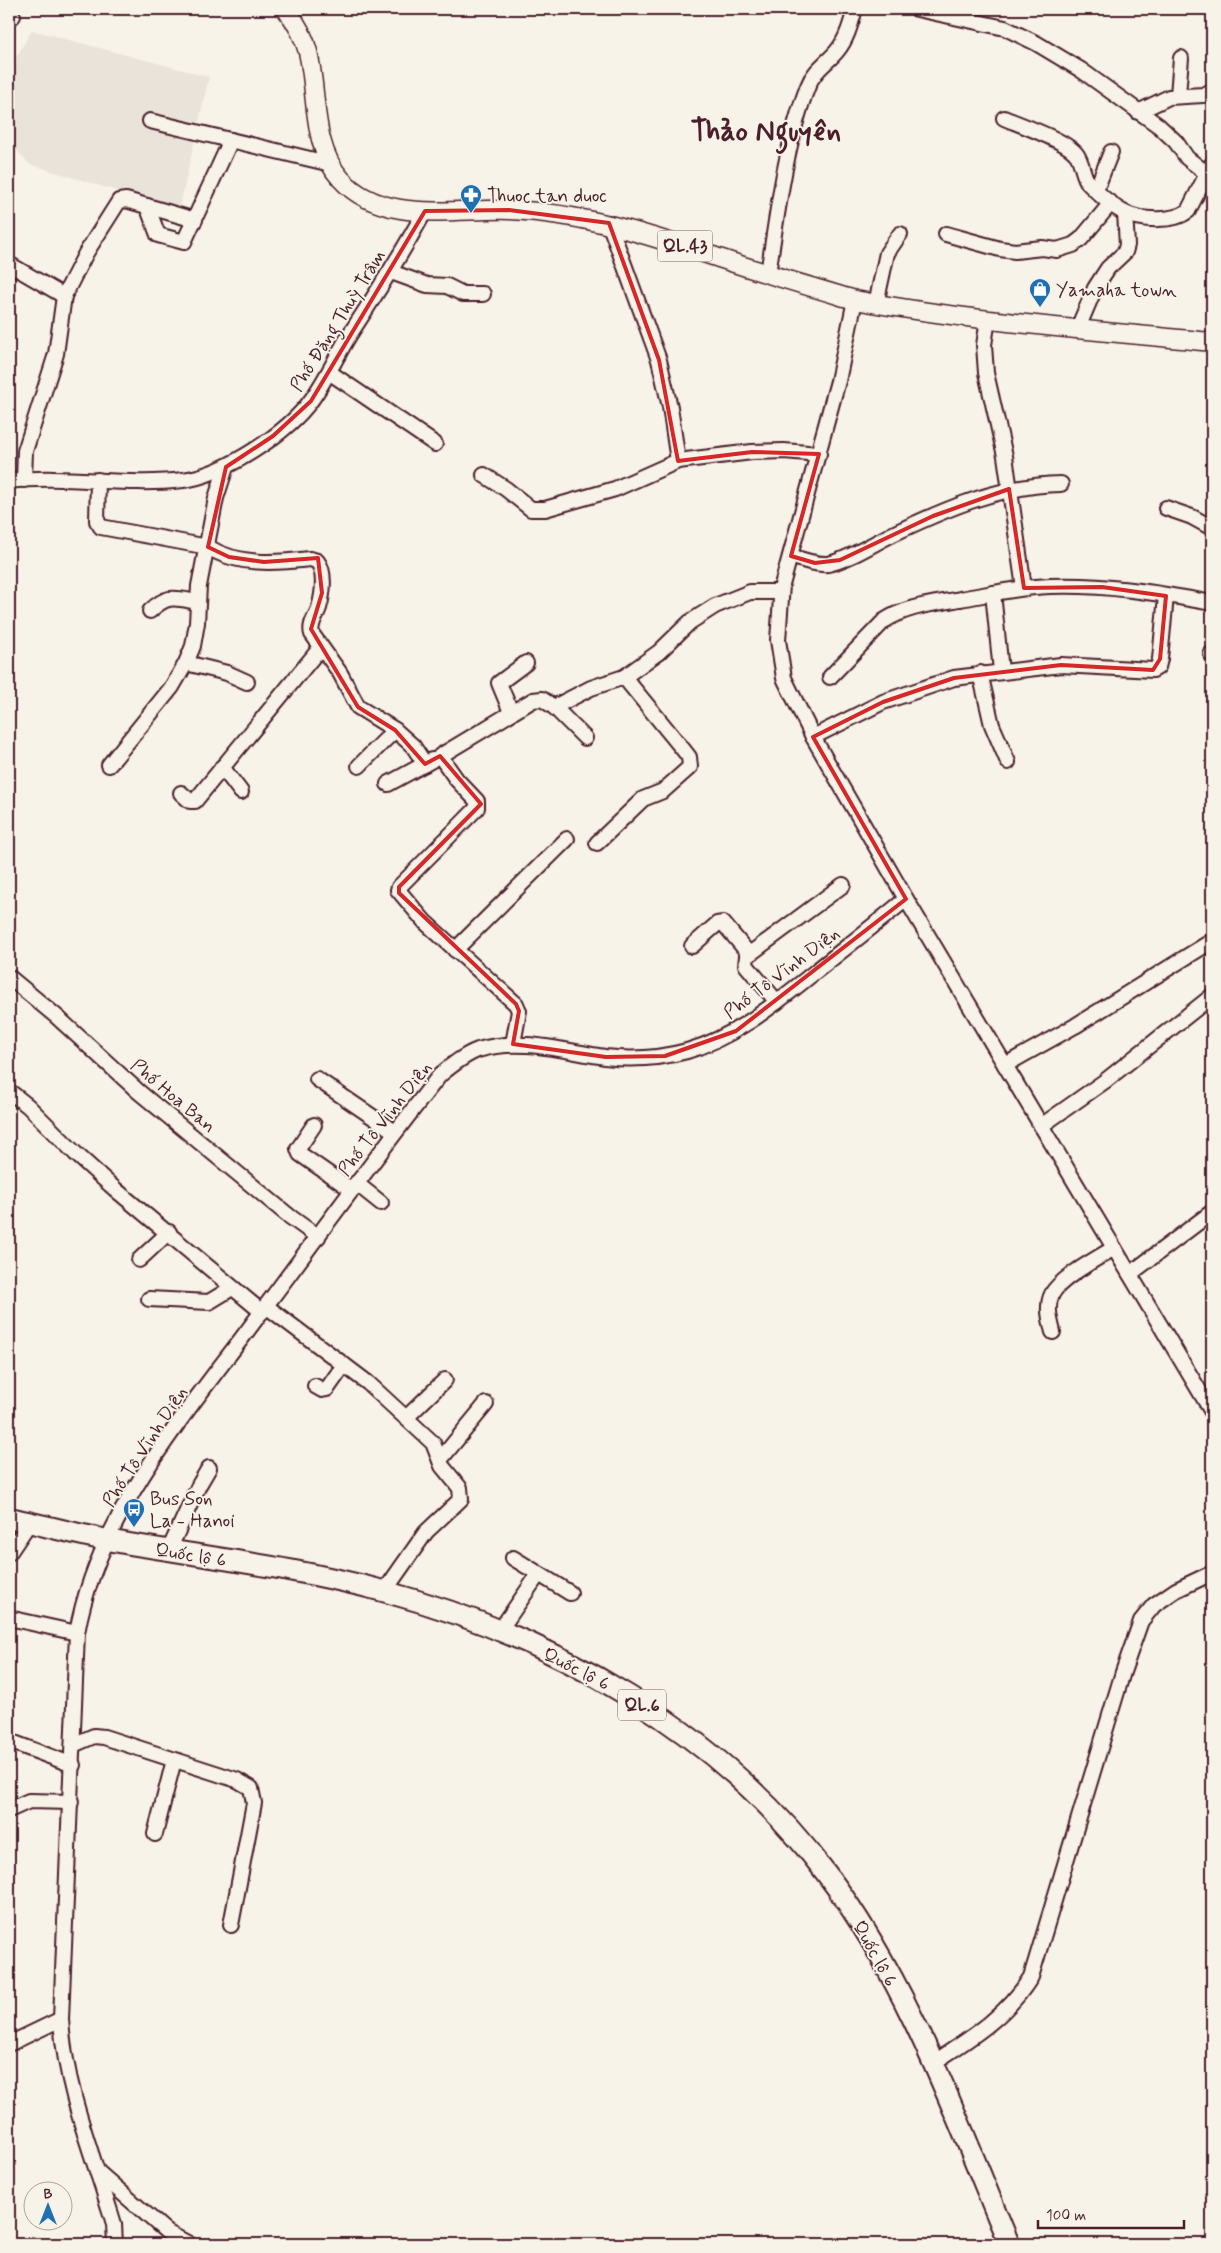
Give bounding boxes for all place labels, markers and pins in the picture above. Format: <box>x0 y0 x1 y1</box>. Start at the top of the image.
pharmacy icon: Thuoc tan duoc <box>459 183 483 214</box>
place label: Thuoc tan duoc <box>487 184 607 209</box>
shop icon: Yamaha town <box>1028 277 1052 308</box>
place label: Yamaha town <box>1056 278 1177 303</box>
place label: Bus Son La - Hanoi <box>150 1487 235 1534</box>
bus stop icon: Bus Son La - Hanoi <box>122 1497 146 1528</box>

